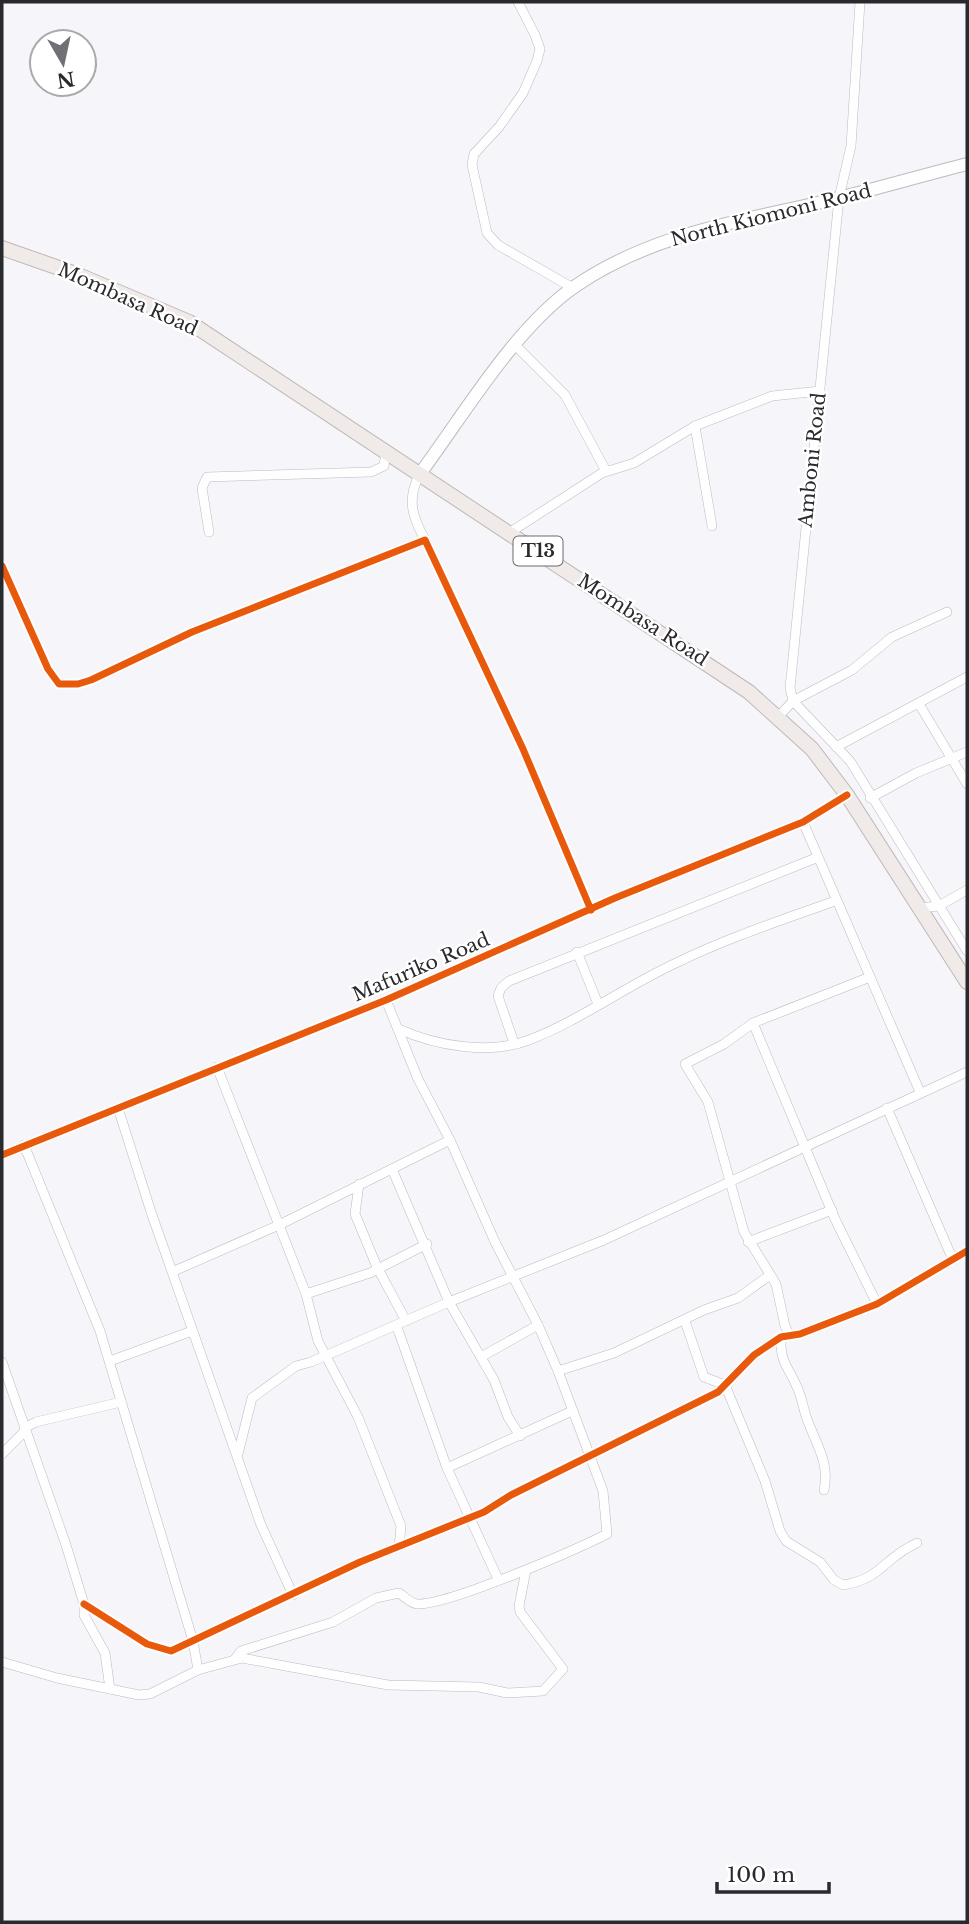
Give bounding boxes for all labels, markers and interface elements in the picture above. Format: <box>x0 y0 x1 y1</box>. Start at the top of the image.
north arrow <box>28 28 98 98</box>
text: N <box>55 67 76 92</box>
street label: North Kiomoni Road <box>668 179 874 251</box>
street label: Mombasa Road <box>54 258 202 340</box>
street label: Amboni Road <box>793 391 831 530</box>
road number: T13 <box>514 536 562 566</box>
street label: Mombasa Road <box>573 569 713 671</box>
street label: Mafuriko Road <box>349 928 493 1006</box>
scale bar <box>717 1850 829 1894</box>
text: 100 m <box>727 1862 795 1888</box>

